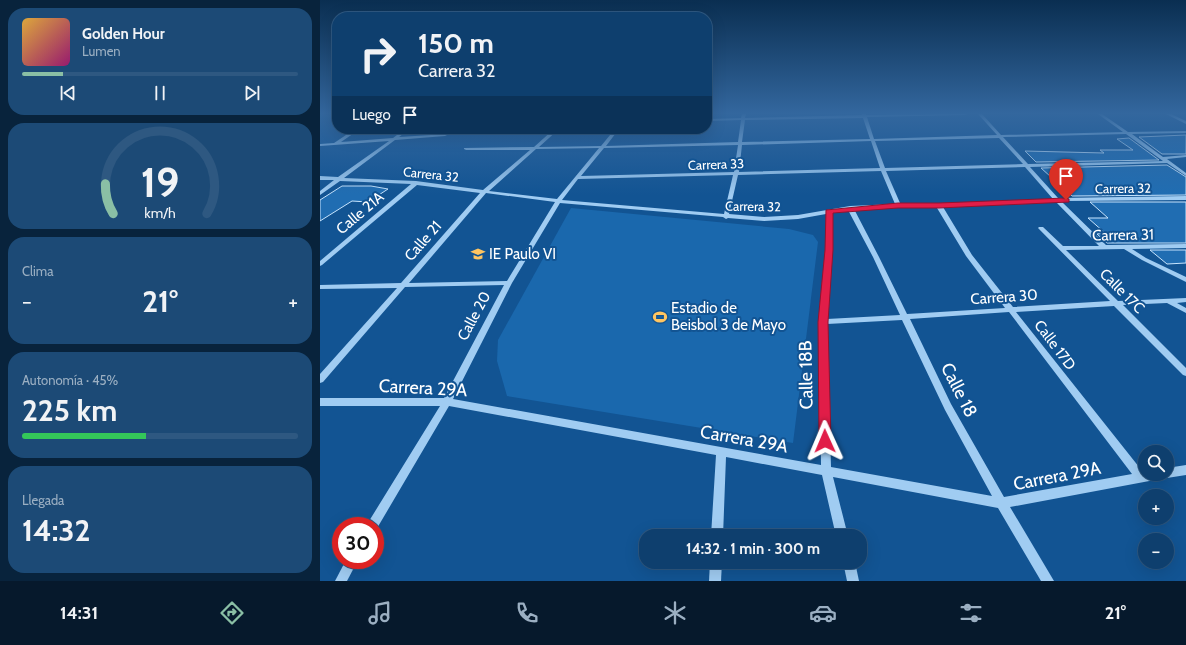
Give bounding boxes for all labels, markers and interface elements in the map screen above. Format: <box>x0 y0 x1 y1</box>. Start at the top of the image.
text: Golden Hour <box>82 25 165 43</box>
text: 150 m <box>418 26 494 60</box>
icon: right <box>352 28 404 80</box>
text: Lumen <box>82 43 121 59</box>
text: Carrera 32 <box>418 60 496 82</box>
icon: previous <box>57 82 79 104</box>
icon: pause <box>149 82 171 104</box>
icon: next <box>241 82 263 104</box>
icon: arrive <box>399 104 421 126</box>
text: Luego <box>352 106 391 124</box>
street label: Carrera 33 <box>688 155 744 173</box>
text: 19 <box>141 157 179 207</box>
pin <box>1049 159 1083 200</box>
street label: Carrera 32 <box>402 163 460 185</box>
icon: arrive <box>1055 165 1077 187</box>
street label: Carrera 32 <box>1095 180 1151 196</box>
street label: Calle 21A <box>333 187 388 238</box>
street label: Carrera 32 <box>725 198 781 214</box>
text: km/h <box>144 203 176 221</box>
street label: Calle 21 <box>401 217 445 265</box>
street label: Carrera 31 <box>1092 225 1154 245</box>
place label: IE Paulo VI <box>489 245 556 263</box>
school or university icon: IE Paulo VI <box>470 246 486 262</box>
text: Clima <box>22 263 53 279</box>
street label: Calle 17C <box>1096 265 1148 317</box>
text: 21° <box>142 283 178 320</box>
street label: Carrera 30 <box>970 286 1038 308</box>
text: − <box>22 288 32 315</box>
text: + <box>288 288 298 315</box>
street label: Calle 20 <box>454 288 494 344</box>
place label: Estadio de Beisbol 3 de Mayo <box>671 299 786 334</box>
sports icon: Estadio de Beisbol 3 de Mayo <box>652 309 668 325</box>
street label: Calle 17D <box>1030 316 1080 374</box>
street label: Calle 18B <box>794 340 818 410</box>
street label: Calle 18 <box>936 359 982 421</box>
text: Autonomía · 45% <box>22 372 118 388</box>
street label: Carrera 29A <box>378 375 468 401</box>
text: 225 km <box>22 392 117 429</box>
street label: Carrera 29A <box>698 420 790 458</box>
position arrow <box>804 420 846 462</box>
map controls <box>1138 445 1174 569</box>
button: search <box>1138 445 1174 481</box>
street label: Carrera 29A <box>1011 457 1103 495</box>
button: + <box>1138 489 1174 525</box>
text: Llegada <box>22 492 64 508</box>
text: 14:32 <box>22 512 90 549</box>
speed limit sign: 30 <box>332 517 384 569</box>
button: − <box>1138 533 1174 569</box>
text: 14:32 · 1 min · 300 m <box>686 540 820 558</box>
icon: directions <box>218 599 246 627</box>
icon: music <box>366 599 394 627</box>
icon: phone <box>513 599 541 627</box>
icon: climate <box>661 599 689 627</box>
icon: car <box>809 599 837 627</box>
icon: filters <box>957 599 985 627</box>
text: 14:31 <box>60 602 98 624</box>
text: 21° <box>1105 602 1126 624</box>

